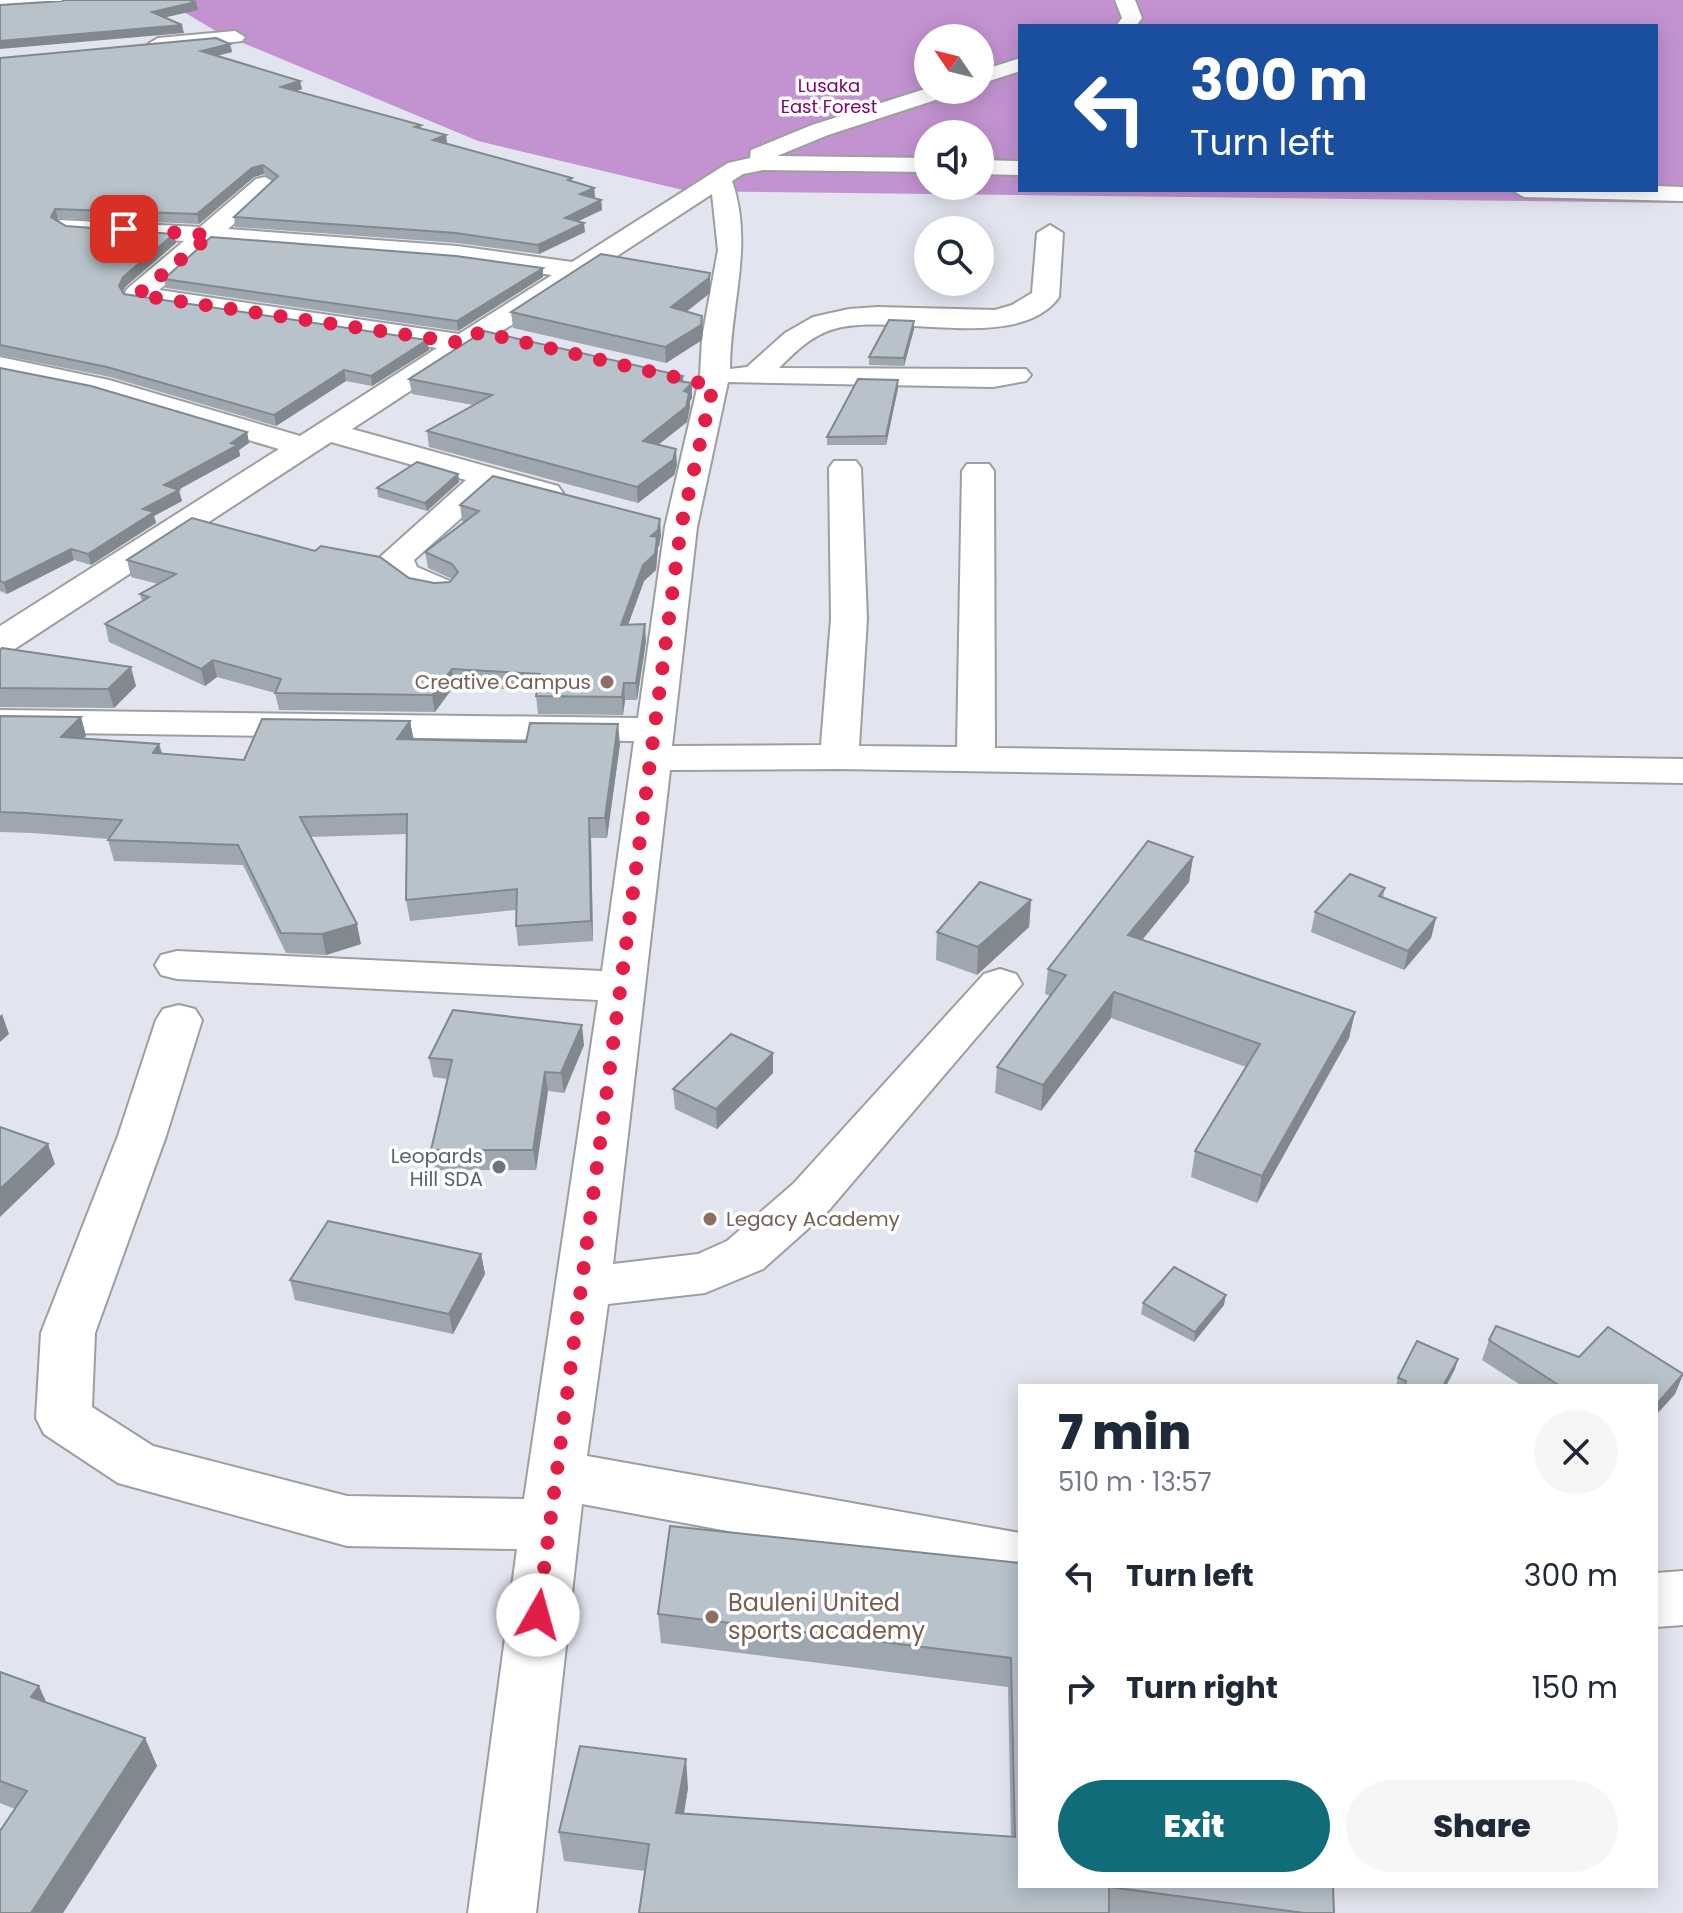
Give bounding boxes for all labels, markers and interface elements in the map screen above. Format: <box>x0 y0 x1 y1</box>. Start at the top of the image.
north arrow <box>914 24 994 104</box>
map controls <box>914 24 994 296</box>
text: 300 m <box>1190 41 1368 120</box>
icon: left <box>1058 56 1162 160</box>
park label: Lusaka East Forest <box>781 73 877 119</box>
text: Turn left <box>1190 117 1335 168</box>
button: sound <box>914 120 994 200</box>
pin <box>90 195 158 263</box>
icon: arrive <box>102 207 146 251</box>
button: search <box>914 216 994 296</box>
place label: Creative Campus <box>415 668 591 696</box>
marker: Creative Campus <box>598 673 616 691</box>
place label: Leopards Hill SDA <box>391 1142 483 1193</box>
marker: Leopards Hill SDA <box>490 1158 508 1176</box>
place label: Legacy Academy <box>726 1205 900 1233</box>
marker: Legacy Academy <box>701 1210 719 1228</box>
text: 7 min <box>1058 1399 1191 1466</box>
button: close <box>1534 1410 1618 1494</box>
text: 510 m · 13:57 <box>1058 1464 1212 1500</box>
icon: left <box>1058 1554 1102 1598</box>
text: Turn left <box>1126 1554 1254 1597</box>
text: 300 m <box>1524 1554 1618 1597</box>
position arrow <box>496 1573 580 1657</box>
place label: Bauleni United sports academy <box>728 1586 926 1647</box>
marker: Bauleni United sports academy <box>703 1608 721 1626</box>
icon: right <box>1058 1666 1102 1710</box>
text: Turn right <box>1126 1666 1278 1709</box>
text: 150 m <box>1532 1666 1618 1709</box>
button: Exit <box>1058 1780 1330 1872</box>
button: Share <box>1346 1780 1618 1872</box>

